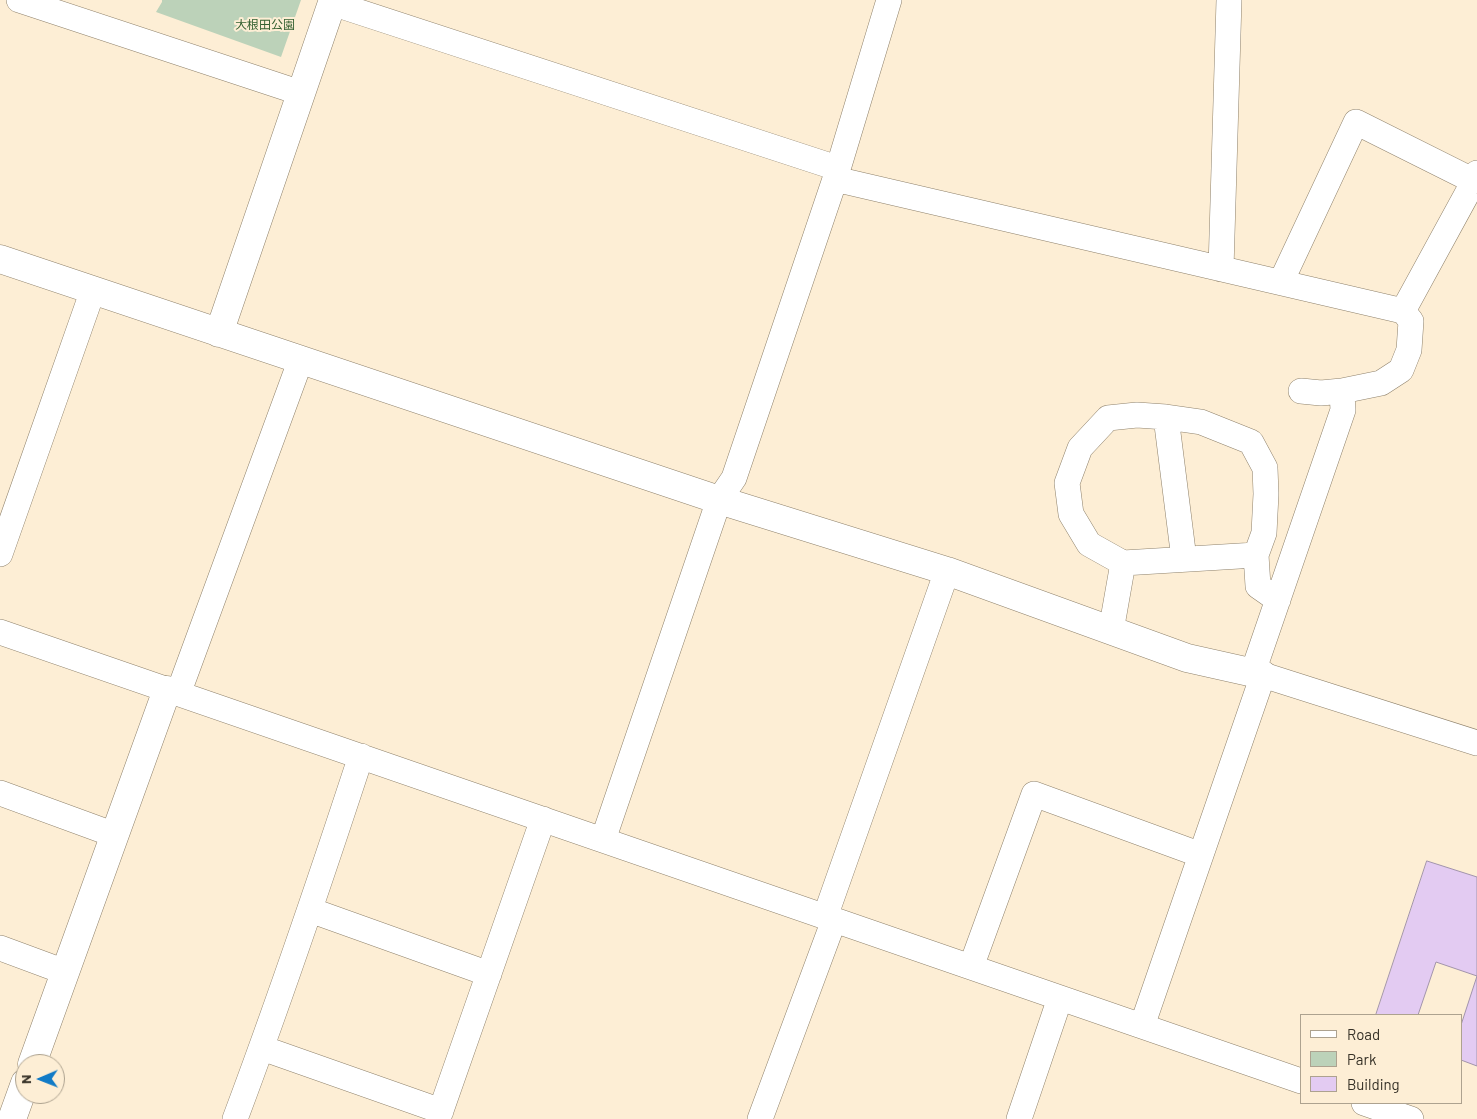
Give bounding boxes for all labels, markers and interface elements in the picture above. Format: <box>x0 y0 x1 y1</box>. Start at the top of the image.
park label: 大根田公園 <box>235 18 295 32</box>
legend <box>1300 1014 1462 1104</box>
text: Road <box>1347 1025 1380 1043</box>
text: Park <box>1347 1050 1376 1068</box>
north arrow <box>15 1054 65 1104</box>
text: N <box>17 1074 34 1084</box>
text: Building <box>1347 1075 1400 1093</box>

